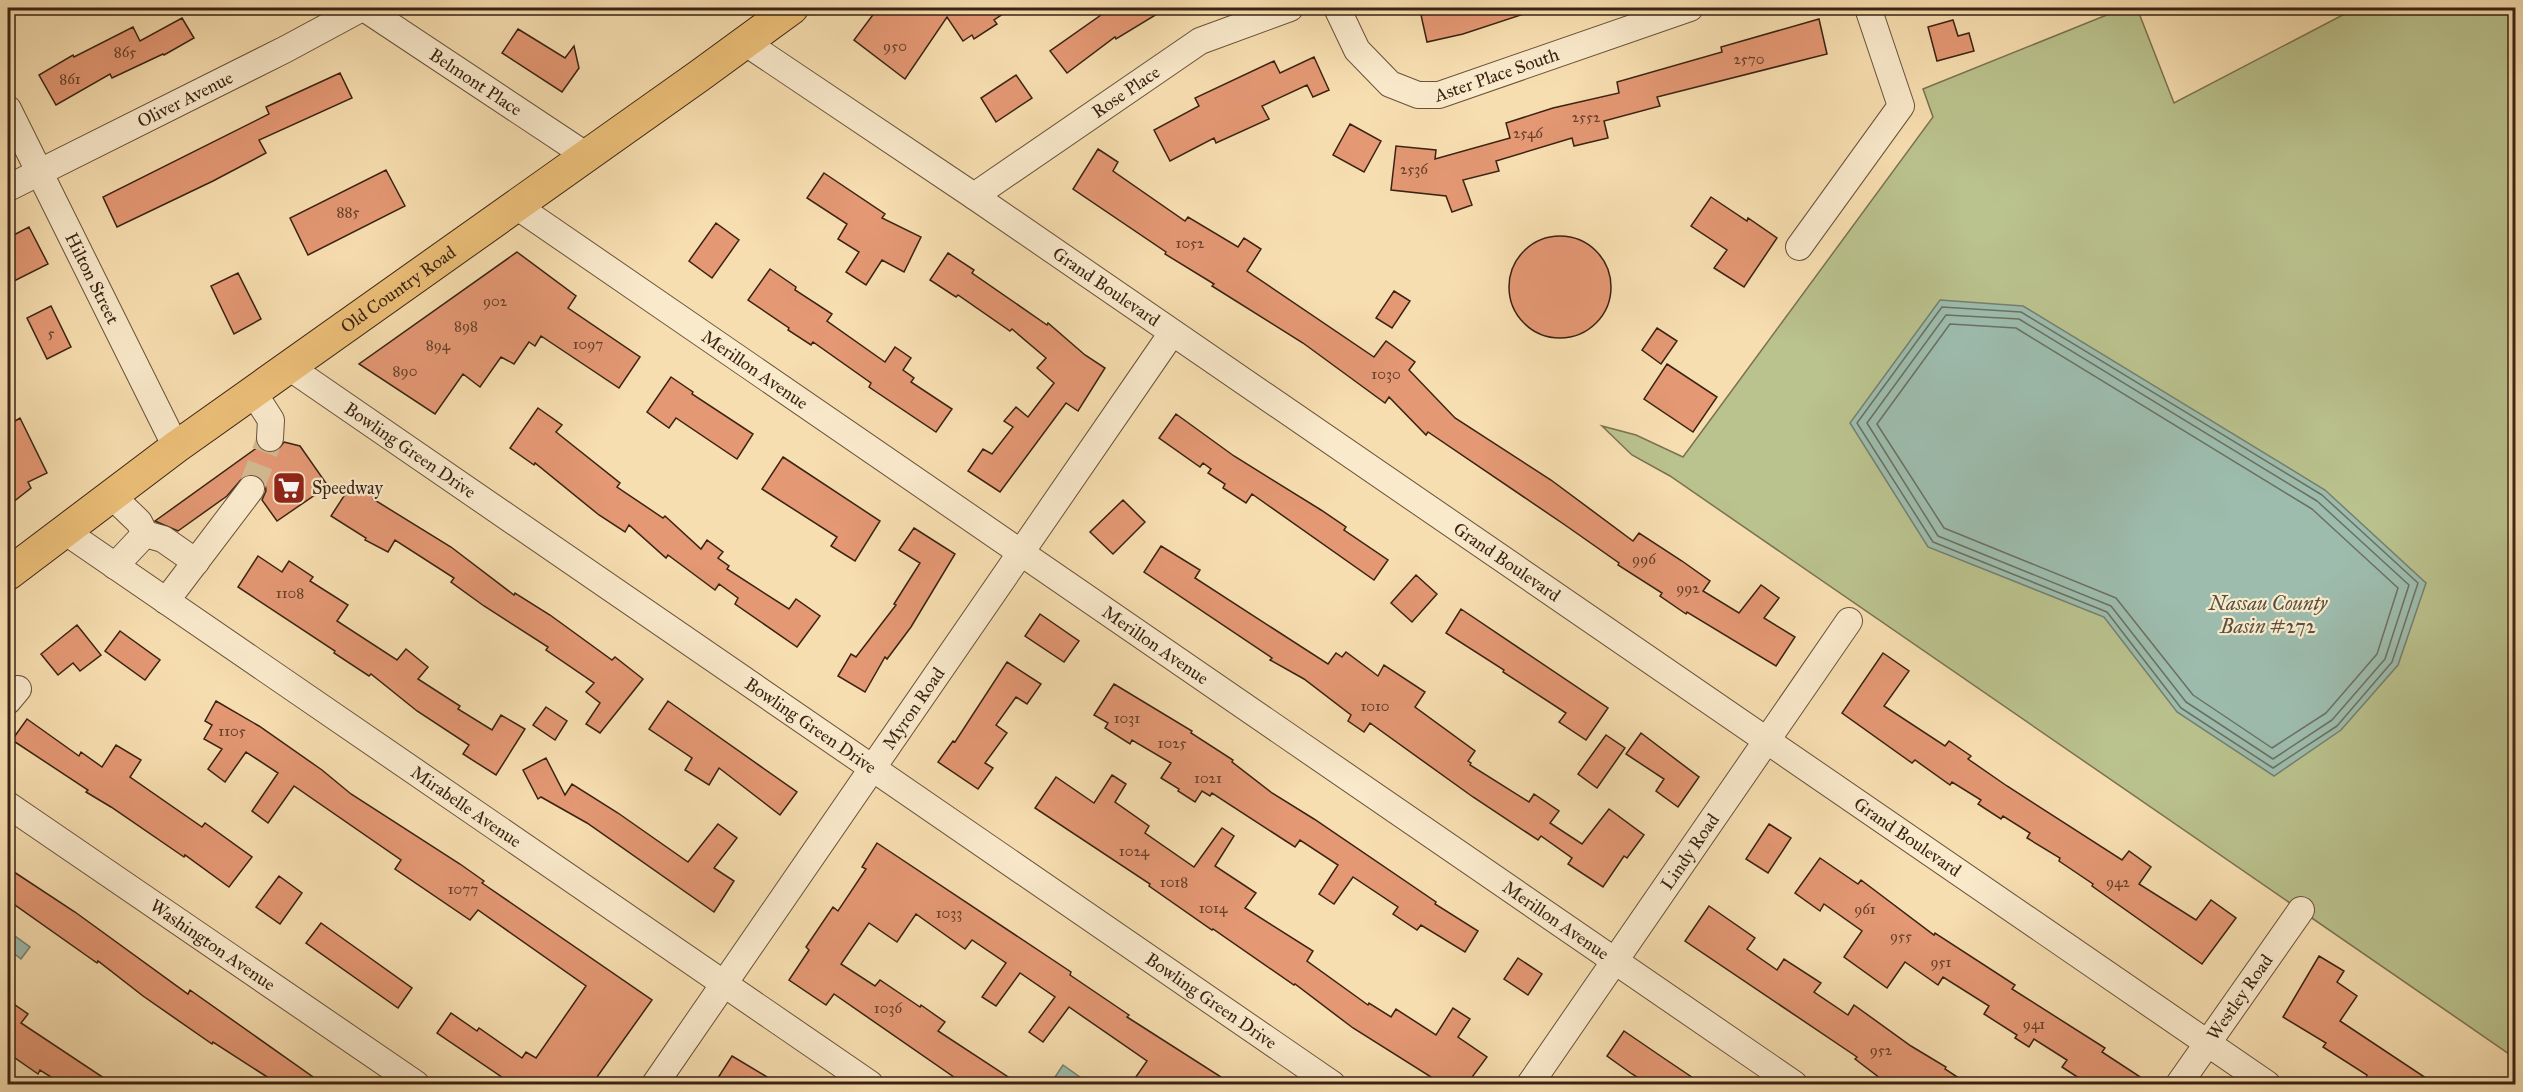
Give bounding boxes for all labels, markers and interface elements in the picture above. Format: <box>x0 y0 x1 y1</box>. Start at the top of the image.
house number: 950 <box>883 37 907 55</box>
house number: 865 <box>114 43 136 61</box>
street label: Aster Place South <box>1430 43 1562 107</box>
street label: Belmont Place <box>425 44 526 121</box>
house number: 2570 <box>1734 50 1765 68</box>
street label: Rose Place <box>1088 61 1164 123</box>
street label: Oliver Avenue <box>134 66 237 133</box>
house number: 861 <box>59 70 81 88</box>
house number: 2552 <box>1572 108 1601 126</box>
house number: 2546 <box>1513 124 1544 142</box>
house number: 2536 <box>1400 160 1429 178</box>
house number: 885 <box>337 203 359 221</box>
street label: Hilton Street <box>60 229 124 328</box>
house number: 1052 <box>1176 234 1205 252</box>
street label: Old Country Road <box>336 241 460 338</box>
street label: Grand Boulevard <box>1048 242 1164 331</box>
house number: 902 <box>483 292 508 310</box>
house number: 898 <box>454 317 478 335</box>
house number: 5 <box>48 324 55 342</box>
street label: Merillon Avenue <box>697 326 812 414</box>
house number: 1097 <box>573 335 603 353</box>
house number: 894 <box>426 336 451 354</box>
house number: 890 <box>393 362 417 380</box>
house number: 1030 <box>1371 365 1401 383</box>
street label: Bowling Green Drive <box>340 397 480 503</box>
supermarket icon: Speedway <box>271 470 307 506</box>
place label: Speedway <box>312 477 383 499</box>
street label: Grand Boulevard <box>1449 517 1565 606</box>
house number: 996 <box>1632 550 1657 568</box>
house number: 992 <box>1676 579 1700 597</box>
house number: 1108 <box>276 584 304 602</box>
water label: Nassau County Basin #272 <box>2208 591 2329 638</box>
street label: Merillon Avenue <box>1098 601 1213 689</box>
street label: Myron Road <box>878 663 949 754</box>
street label: Bowling Green Drive <box>741 673 881 778</box>
house number: 1010 <box>1360 697 1390 715</box>
house number: 1031 <box>1114 709 1140 727</box>
house number: 1105 <box>218 722 246 740</box>
house number: 1025 <box>1158 734 1186 752</box>
street label: Mirabelle Avenue <box>407 761 526 852</box>
house number: 1021 <box>1194 769 1222 787</box>
street label: Grand Boulevard <box>1850 793 1965 882</box>
street label: Lindy Road <box>1656 809 1724 894</box>
house number: 1024 <box>1119 842 1150 860</box>
house number: 1018 <box>1160 873 1188 891</box>
house number: 942 <box>2106 873 2131 891</box>
street label: Merillon Avenue <box>1498 876 1613 965</box>
house number: 1077 <box>448 880 478 898</box>
street label: Washington Avenue <box>146 894 280 996</box>
house number: 1014 <box>1199 899 1228 917</box>
house number: 961 <box>1854 900 1876 918</box>
house number: 1033 <box>936 904 962 922</box>
house number: 955 <box>1890 927 1912 945</box>
street label: Bowling Green Drive <box>1141 948 1281 1054</box>
street label: Westley Road <box>2202 950 2277 1044</box>
house number: 951 <box>1931 953 1952 971</box>
house number: 1036 <box>874 999 903 1017</box>
house number: 941 <box>2023 1015 2045 1033</box>
house number: 952 <box>1870 1041 1893 1059</box>

